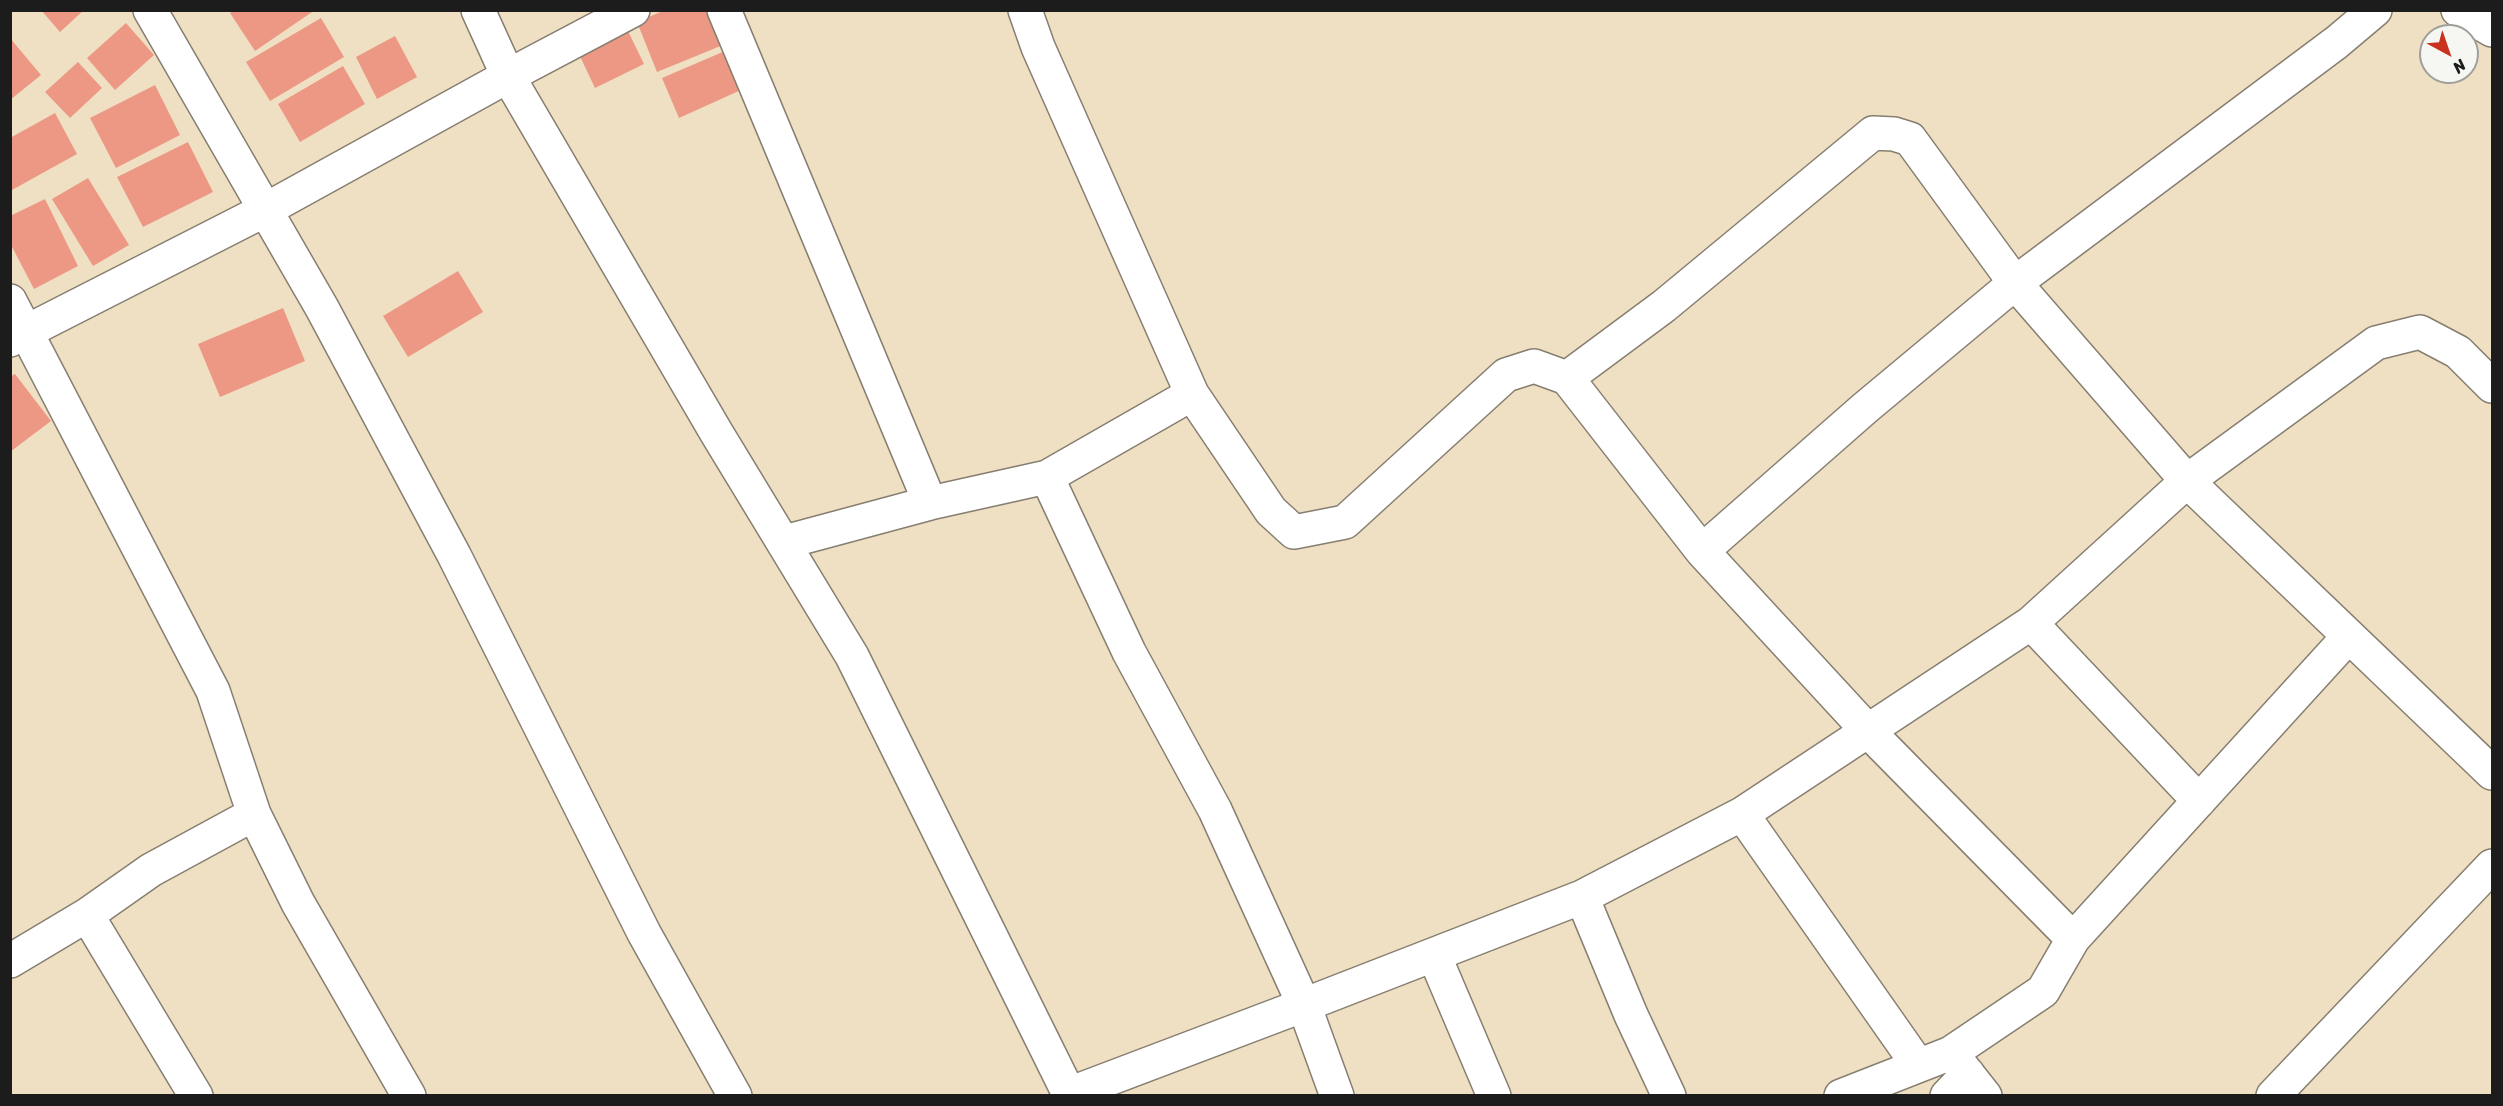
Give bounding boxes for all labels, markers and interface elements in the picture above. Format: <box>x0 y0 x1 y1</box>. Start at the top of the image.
north arrow <box>2419 24 2479 84</box>
text: N <box>2446 52 2473 81</box>

